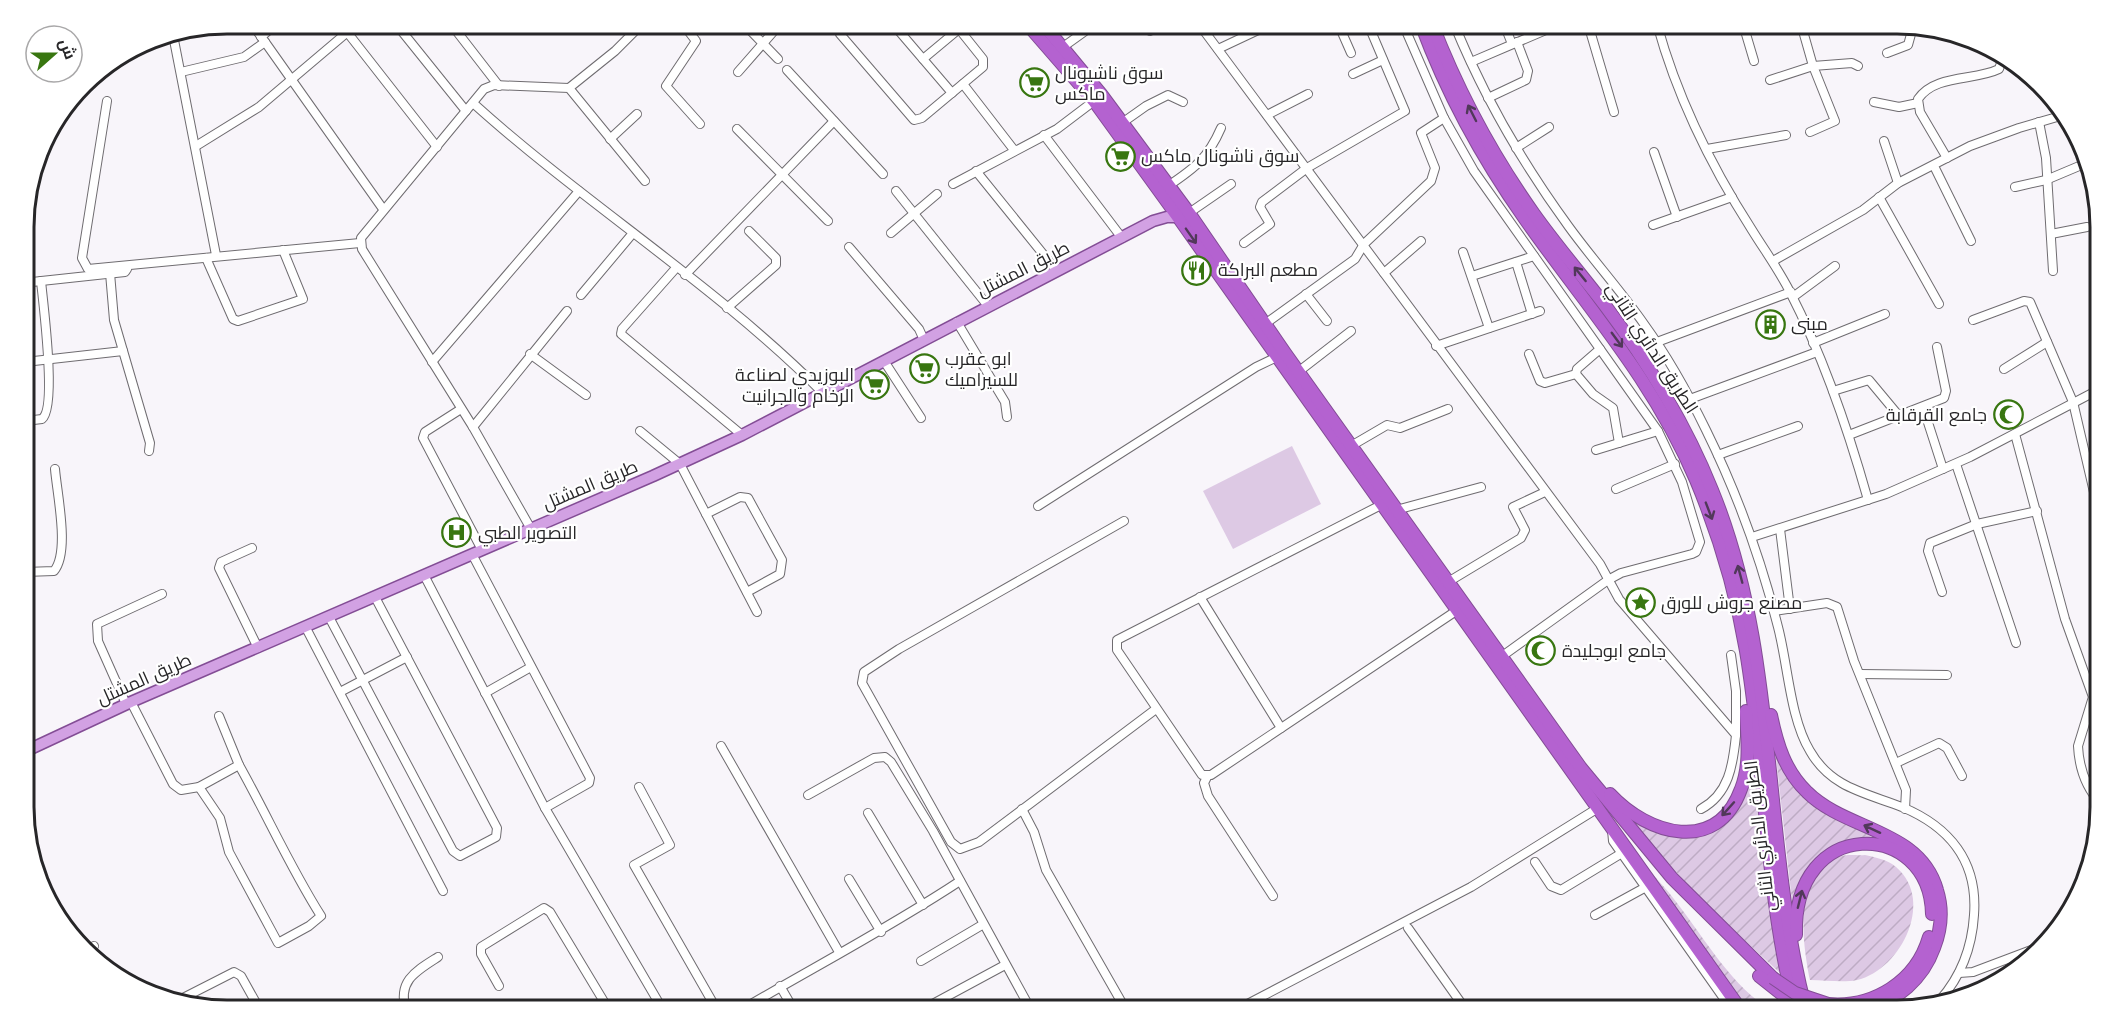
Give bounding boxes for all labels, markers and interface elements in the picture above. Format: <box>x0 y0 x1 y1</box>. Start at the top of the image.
north arrow <box>24 24 84 84</box>
text: ش <box>53 35 82 63</box>
place label: سوق ناشيونال ماكس <box>1055 60 1163 106</box>
supermarket icon: سوق ناشيونال ماكس <box>1018 67 1050 99</box>
one-way arrow <box>1466 104 1477 122</box>
supermarket icon: سوق ناشونال ماكس <box>1104 140 1136 172</box>
place label: سوق ناشونال ماكس <box>1141 143 1300 168</box>
one-way arrow <box>1185 228 1197 244</box>
street label: طريق المشتل <box>972 234 1074 303</box>
restaurant icon: مطعم البراكة <box>1181 254 1213 286</box>
place label: مطعم البراكة <box>1218 257 1318 282</box>
one-way arrow <box>1574 266 1587 282</box>
street label: الطريق الدائري الثاني <box>1599 277 1704 420</box>
building icon: مبنى <box>1754 308 1786 340</box>
place label: مبنى <box>1791 311 1828 336</box>
one-way arrow <box>1610 331 1623 347</box>
place label: ابو عقرب للسيراميك <box>945 346 1018 392</box>
supermarket icon: ابو عقرب للسيراميك <box>908 353 940 385</box>
place label: البوزيدي لصناعة الرخام والجرانيت <box>735 362 854 408</box>
supermarket icon: البوزيدي لصناعة الرخام والجرانيت <box>859 369 891 401</box>
mosque icon: جامع القرقابة <box>1992 399 2024 431</box>
place label: جامع القرقابة <box>1886 402 1987 427</box>
street label: طريق المشتل <box>538 453 641 516</box>
one-way arrow <box>1704 501 1715 520</box>
hospital icon: التصوير الطبي <box>441 517 473 549</box>
place label: التصوير الطبي <box>478 520 577 547</box>
one-way arrow <box>1733 565 1745 584</box>
place icon: مصنع جروش للورق <box>1624 587 1656 619</box>
place label: مصنع جروش للورق <box>1661 590 1802 615</box>
mosque icon: جامع ابوجليدة <box>1525 635 1557 667</box>
place label: جامع ابوجليدة <box>1562 638 1666 663</box>
street label: طريق المشتل <box>92 647 195 711</box>
street label: الطريق الدائري الثاني <box>1738 759 1783 913</box>
one-way arrow <box>1721 801 1735 816</box>
one-way arrow <box>1864 823 1882 835</box>
one-way arrow <box>1795 890 1806 909</box>

